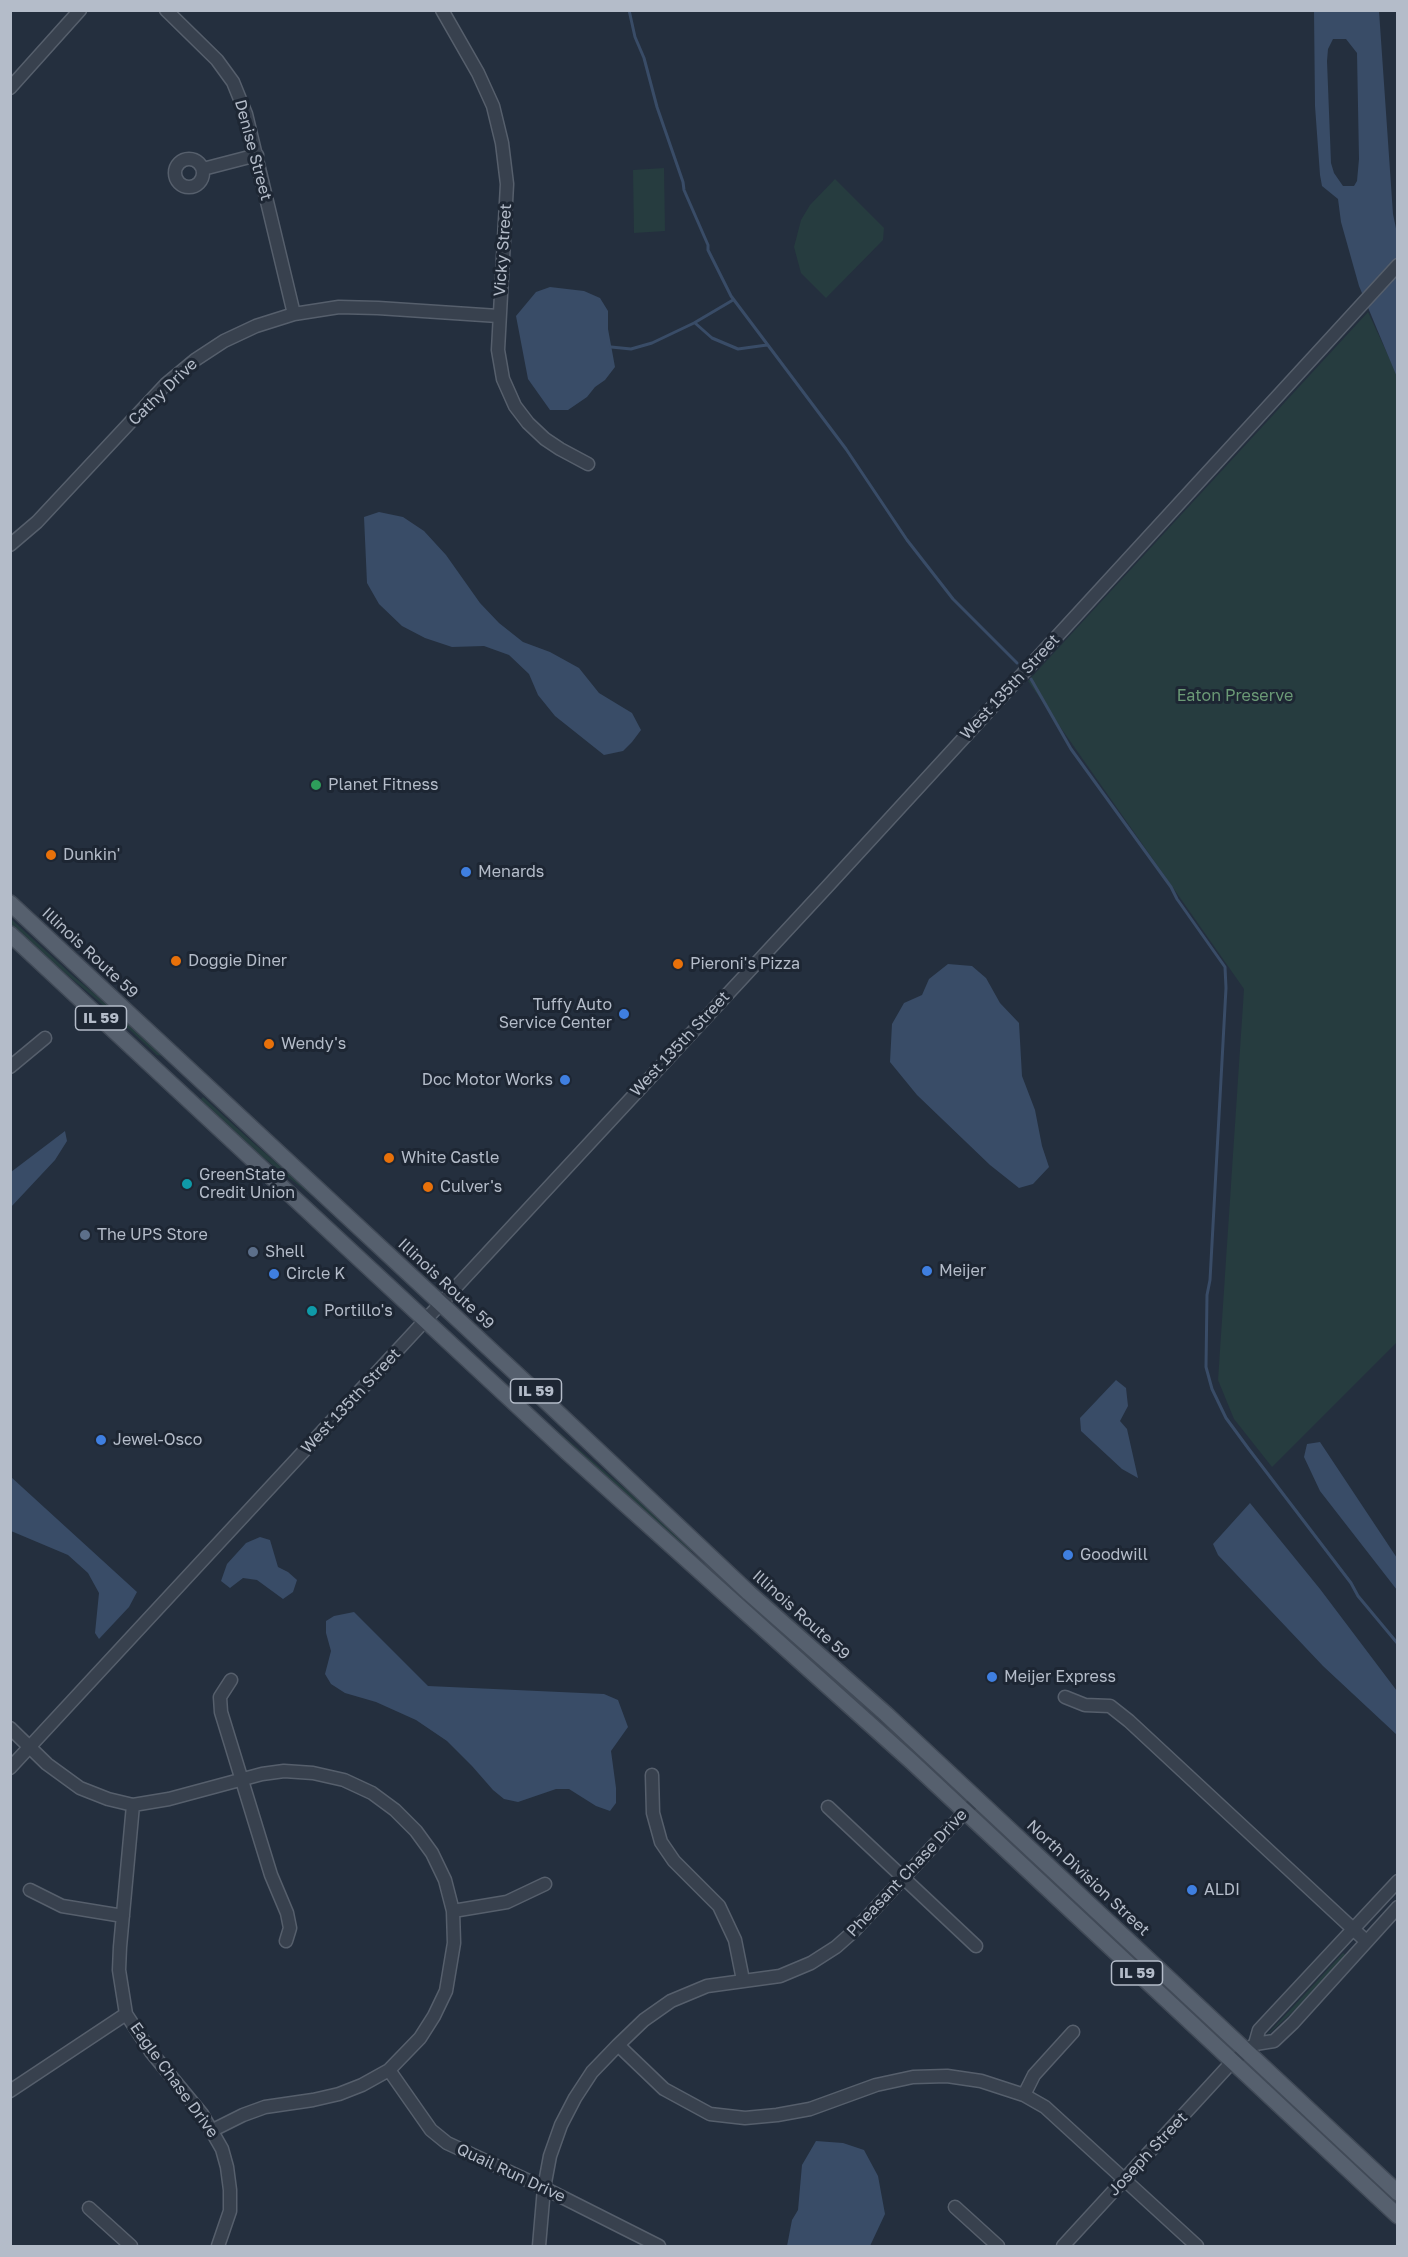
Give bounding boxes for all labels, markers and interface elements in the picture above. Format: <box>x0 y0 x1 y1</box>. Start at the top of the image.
street label: Denise Street <box>230 97 276 203</box>
street label: Vicky Street <box>490 203 516 297</box>
street label: Cathy Drive <box>125 354 201 430</box>
street label: West 135th Street <box>956 630 1064 744</box>
park label: Eaton Preserve <box>1177 686 1293 706</box>
place label: Planet Fitness <box>328 775 438 795</box>
marker: Planet Fitness <box>309 778 323 792</box>
place label: Dunkin' <box>63 845 120 865</box>
marker: Dunkin' <box>44 848 58 862</box>
place label: Menards <box>478 862 544 882</box>
marker: Menards <box>459 865 473 879</box>
street label: Illinois Route 59 <box>38 904 142 1002</box>
place label: Doggie Diner <box>188 951 287 971</box>
marker: Doggie Diner <box>169 954 183 968</box>
place label: Pieroni's Pizza <box>690 954 800 974</box>
marker: Pieroni's Pizza <box>671 957 685 971</box>
street label: West 135th Street <box>626 987 734 1101</box>
place label: Tuffy Auto Service Center <box>499 995 612 1033</box>
road number: IL 59 <box>76 1006 126 1030</box>
marker: Tuffy Auto Service Center <box>617 1007 631 1021</box>
place label: Wendy's <box>281 1034 346 1054</box>
marker: Wendy's <box>262 1037 276 1051</box>
place label: Doc Motor Works <box>422 1070 553 1090</box>
marker: Doc Motor Works <box>558 1073 572 1087</box>
place label: White Castle <box>401 1148 499 1168</box>
marker: White Castle <box>382 1151 396 1165</box>
place label: GreenState Credit Union <box>199 1165 295 1203</box>
marker: GreenState Credit Union <box>180 1177 194 1191</box>
place label: Culver's <box>440 1177 502 1197</box>
marker: Culver's <box>421 1180 435 1194</box>
place label: The UPS Store <box>97 1225 208 1245</box>
marker: The UPS Store <box>78 1228 92 1242</box>
street label: Illinois Route 59 <box>394 1235 498 1333</box>
place label: Shell <box>265 1242 305 1262</box>
marker: Shell <box>246 1245 260 1259</box>
place label: Meijer <box>939 1261 986 1281</box>
place label: Circle K <box>286 1264 345 1284</box>
marker: Meijer <box>920 1264 934 1278</box>
marker: Circle K <box>267 1267 281 1281</box>
place label: Portillo's <box>324 1301 393 1321</box>
marker: Portillo's <box>305 1304 319 1318</box>
street label: West 135th Street <box>297 1344 405 1458</box>
road number: IL 59 <box>510 1379 562 1403</box>
place label: Jewel-Osco <box>113 1430 202 1450</box>
marker: Jewel-Osco <box>94 1433 108 1447</box>
place label: Goodwill <box>1080 1545 1148 1565</box>
marker: Goodwill <box>1061 1548 1075 1562</box>
street label: Illinois Route 59 <box>748 1566 854 1664</box>
place label: Meijer Express <box>1004 1667 1116 1687</box>
marker: Meijer Express <box>985 1670 999 1684</box>
street label: Pheasant Chase Drive <box>843 1805 971 1941</box>
street label: North Division Street <box>1023 1816 1153 1940</box>
place label: ALDI <box>1204 1880 1240 1900</box>
marker: ALDI <box>1185 1883 1199 1897</box>
road number: IL 59 <box>1112 1961 1162 1985</box>
street label: Eagle Chase Drive <box>126 2019 222 2141</box>
street label: Joseph Street <box>1104 2108 1192 2200</box>
street label: Quail Run Drive <box>454 2139 568 2207</box>

